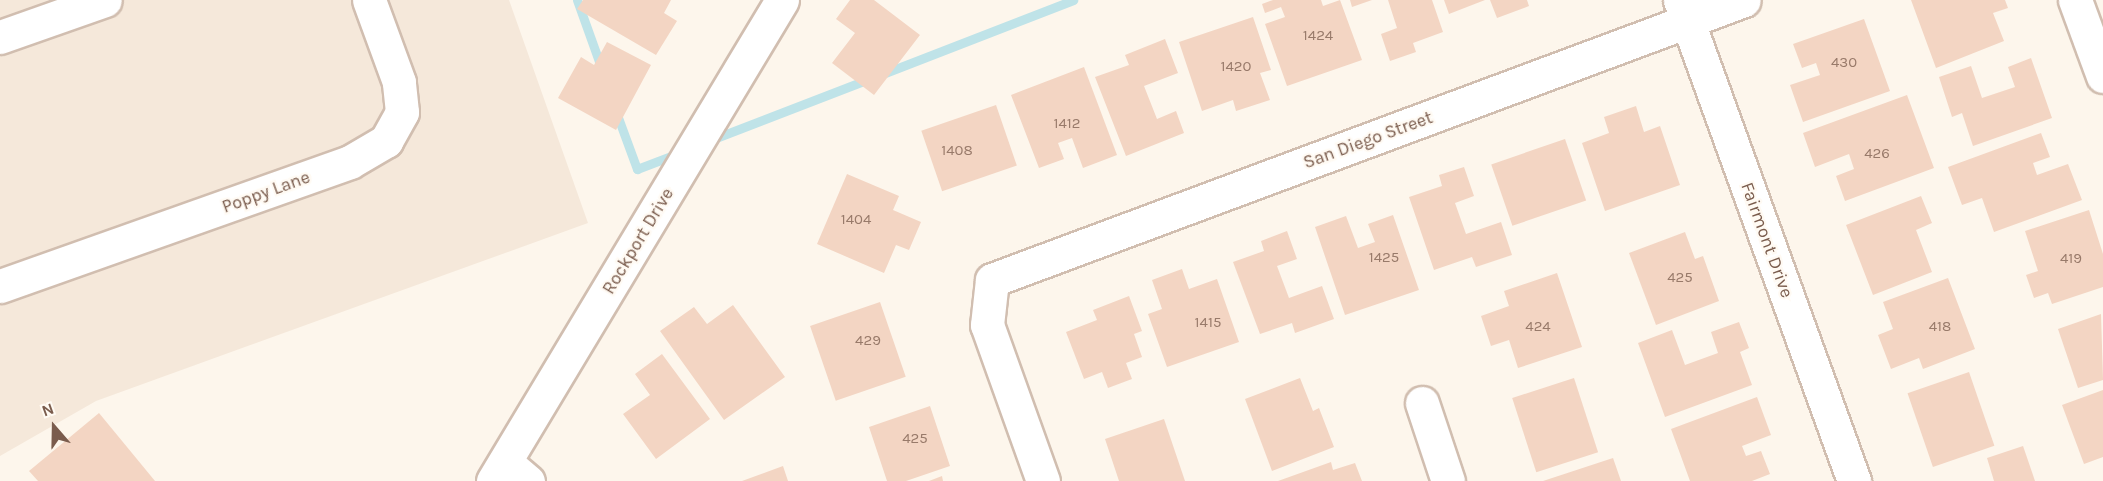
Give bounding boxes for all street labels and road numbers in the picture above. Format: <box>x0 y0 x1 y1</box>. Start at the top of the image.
street label: San Diego Street <box>1300 107 1436 173</box>
street label: Poppy Lane <box>219 166 313 218</box>
street label: Fairmont Drive <box>1736 179 1798 301</box>
street label: Rockport Drive <box>598 184 678 298</box>

